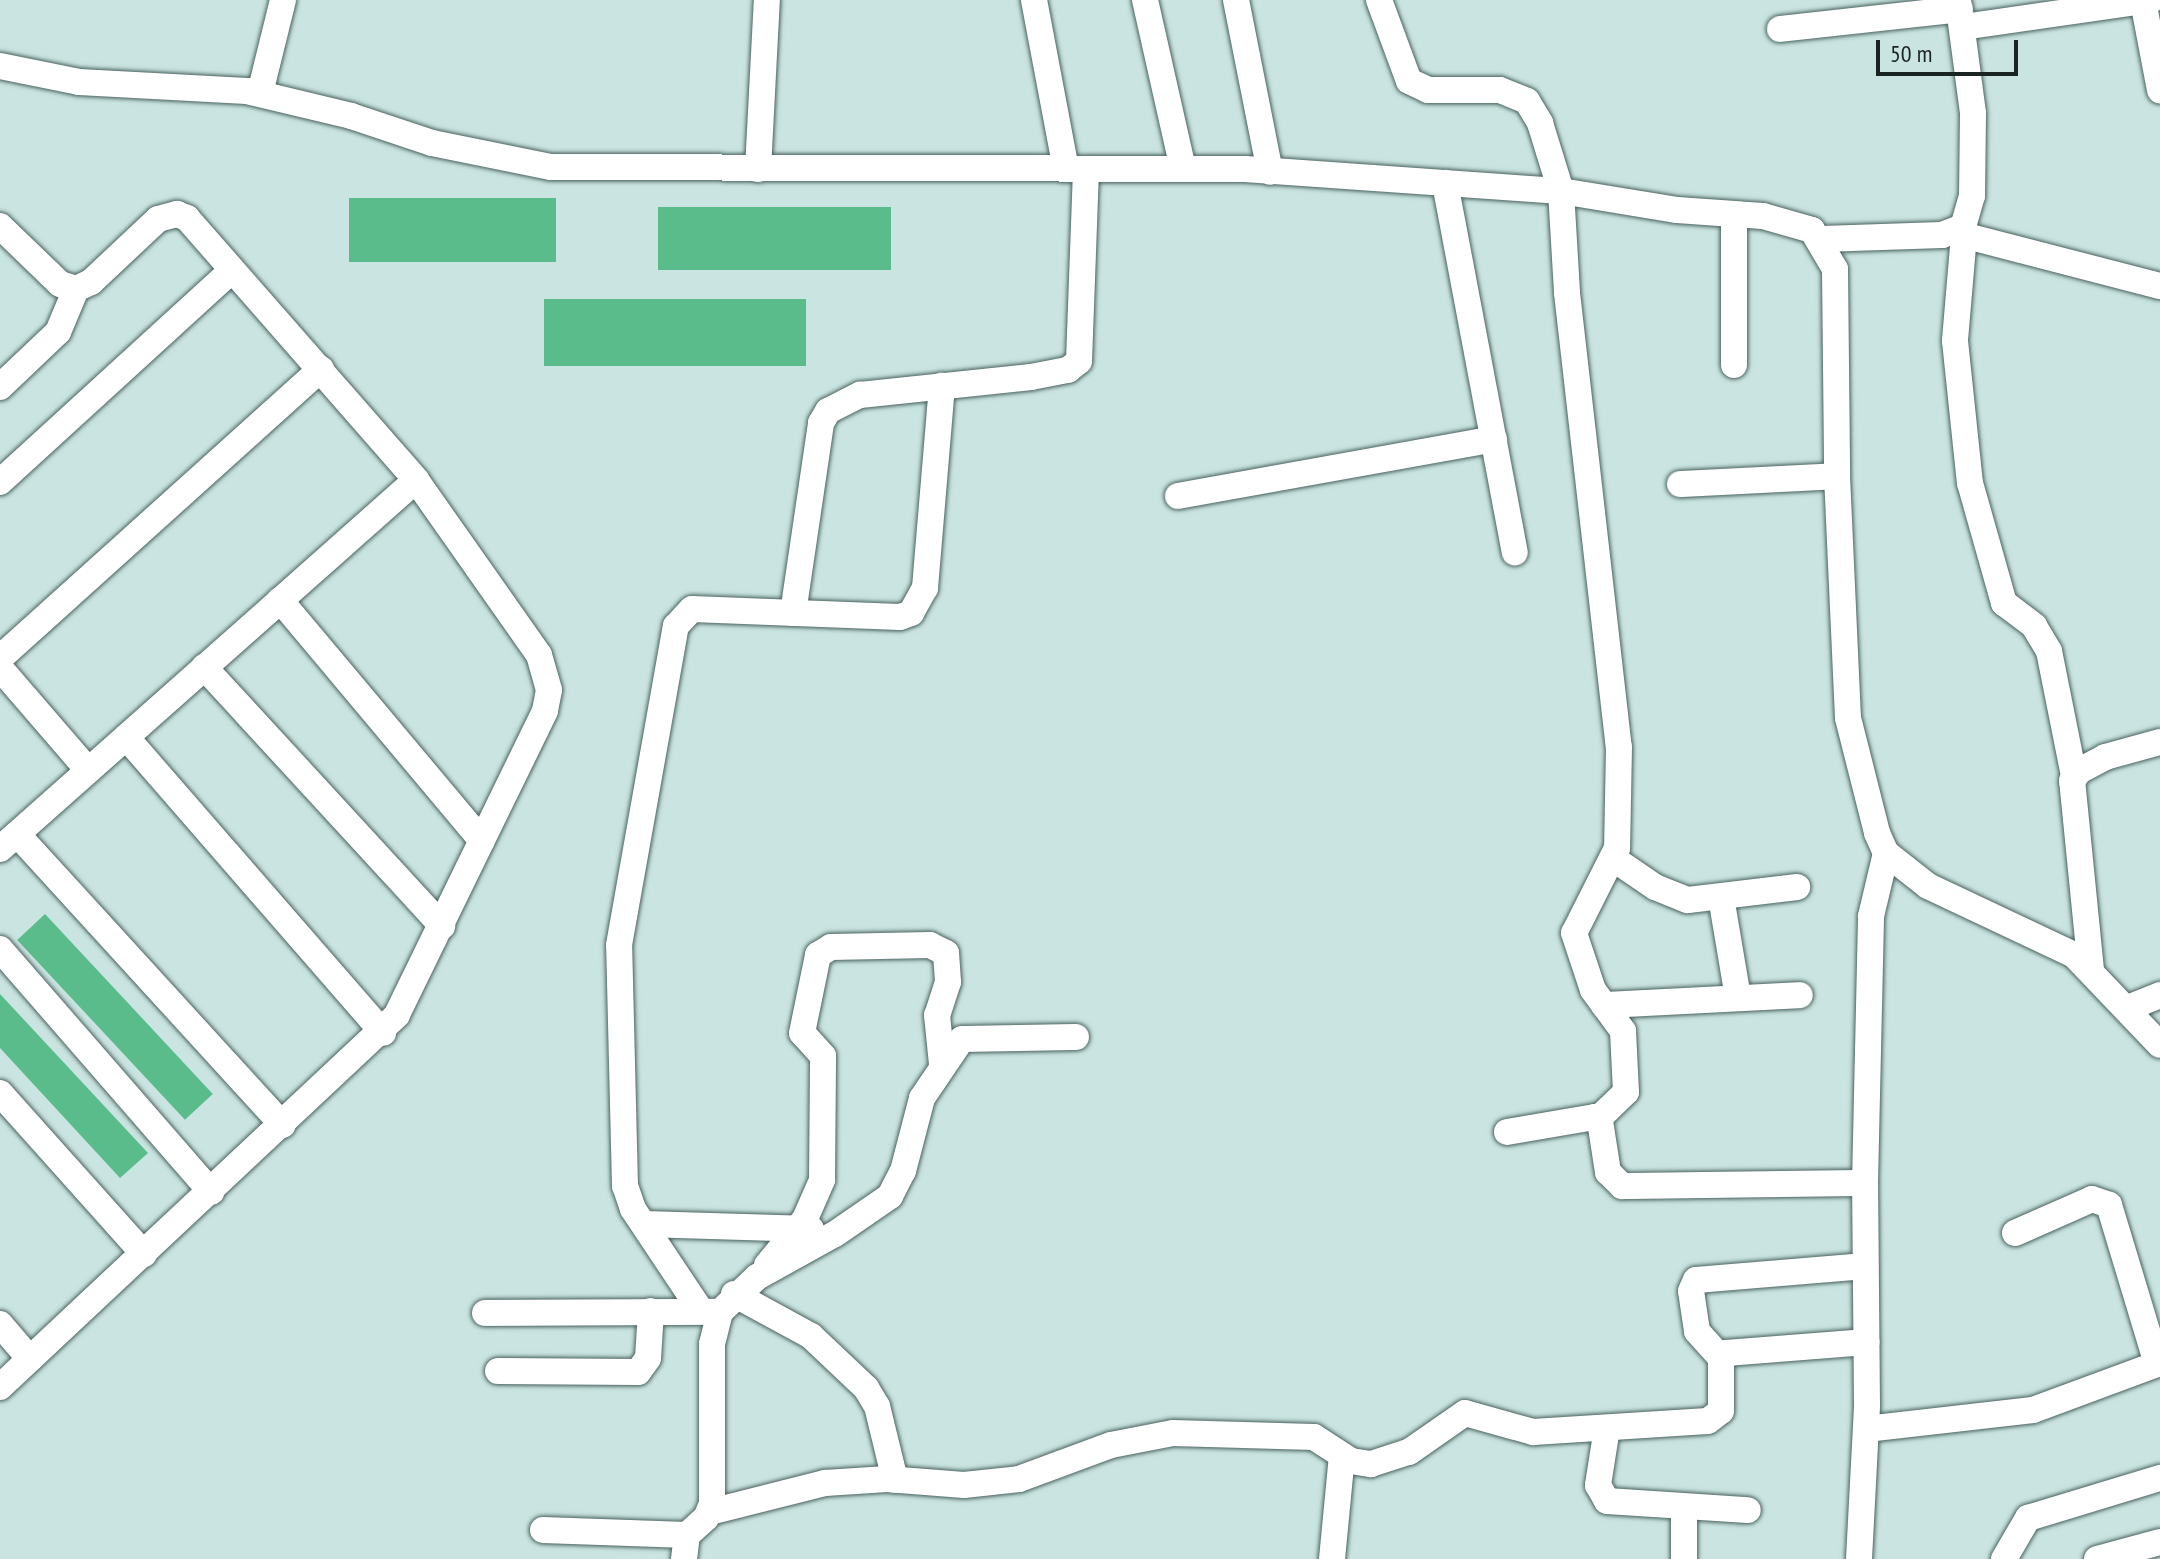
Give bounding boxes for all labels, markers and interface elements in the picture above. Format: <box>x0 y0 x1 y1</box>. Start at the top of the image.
scale bar <box>1880 24 2022 74</box>
text: 50 m <box>1890 38 1932 69</box>

